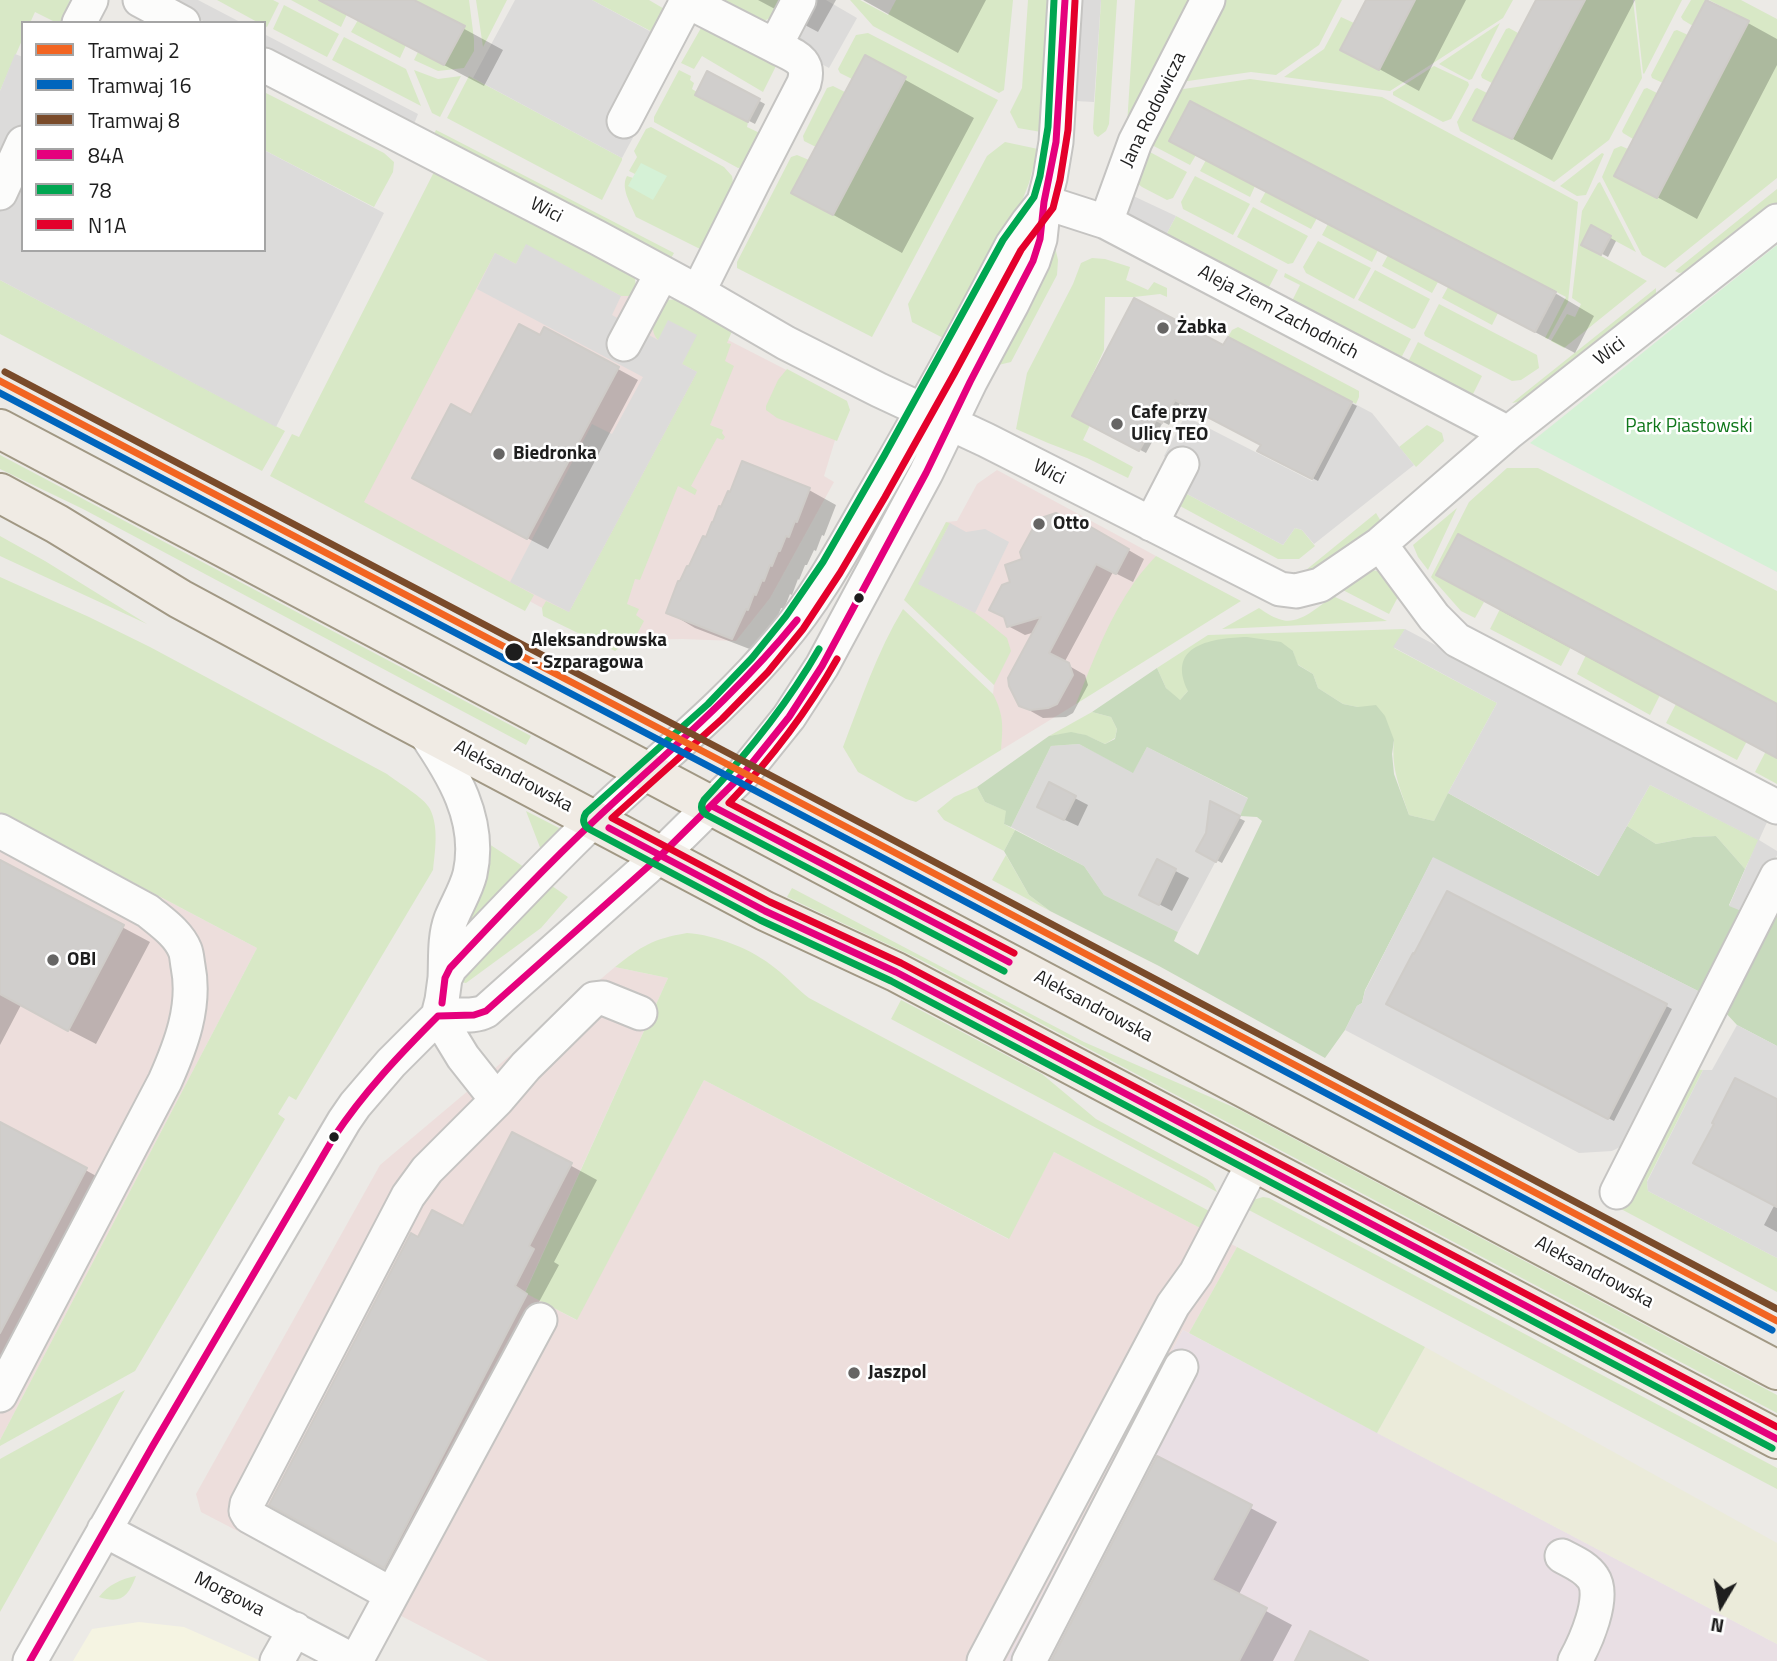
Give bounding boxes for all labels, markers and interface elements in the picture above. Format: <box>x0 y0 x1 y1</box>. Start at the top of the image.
legend <box>21 21 266 252</box>
text: Tramwaj 2 <box>88 34 180 66</box>
street label: Jana Rodowicza <box>1116 49 1192 171</box>
text: Tramwaj 16 <box>88 69 192 101</box>
text: Tramwaj 8 <box>88 104 180 136</box>
text: 84A <box>88 139 124 171</box>
text: 78 <box>88 174 112 206</box>
street label: Wici <box>526 193 566 229</box>
text: N1A <box>88 209 126 241</box>
street label: Aleja Ziem Zachodnich <box>1194 261 1362 365</box>
place label: Żabka <box>1177 317 1227 339</box>
marker: Żabka <box>1155 320 1171 336</box>
street label: Wici <box>1590 333 1630 371</box>
place label: Cafe przy Ulicy TEO <box>1131 402 1208 446</box>
marker: Cafe przy Ulicy TEO <box>1109 416 1125 432</box>
park label: Park Piastowski <box>1625 416 1753 438</box>
place label: Biedronka <box>513 443 597 465</box>
marker: Biedronka <box>491 446 507 462</box>
street label: Wici <box>1029 455 1069 491</box>
place label: Otto <box>1053 513 1089 535</box>
marker: Otto <box>1031 516 1047 532</box>
unlabelled marker <box>852 591 866 605</box>
place label: Aleksandrowska - Szparagowa <box>531 630 667 674</box>
marker: Aleksandrowska - Szparagowa <box>503 641 525 663</box>
street label: Aleksandrowska <box>450 736 576 818</box>
place label: OBI <box>67 949 96 971</box>
marker: OBI <box>45 952 61 968</box>
street label: Aleksandrowska <box>1030 966 1156 1048</box>
unlabelled marker <box>327 1130 341 1144</box>
street label: Aleksandrowska <box>1531 1232 1657 1314</box>
place label: Jaszpol <box>868 1362 927 1384</box>
marker: Jaszpol <box>846 1365 862 1381</box>
street label: Morgowa <box>190 1568 268 1622</box>
north arrow <box>1686 1570 1756 1640</box>
text: N <box>1708 1611 1726 1642</box>

